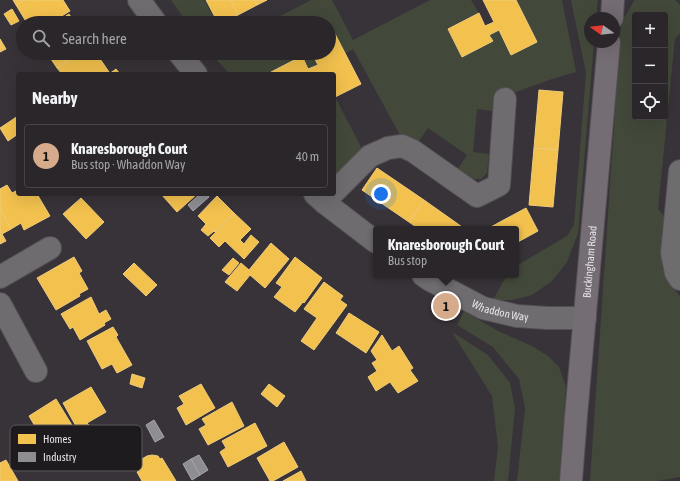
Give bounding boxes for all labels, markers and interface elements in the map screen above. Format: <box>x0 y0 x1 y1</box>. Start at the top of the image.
north arrow <box>584 12 620 48</box>
map controls <box>632 12 668 120</box>
button: + <box>632 12 668 48</box>
search box <box>16 16 336 60</box>
icon: search <box>30 27 52 49</box>
text: Search here <box>62 30 127 47</box>
button: − <box>632 48 668 84</box>
button: locate <box>632 84 668 120</box>
text: Nearby <box>32 88 78 108</box>
text: Knaresborough Court <box>71 140 187 157</box>
text: 1 <box>43 149 49 164</box>
text: 40 m <box>296 149 319 164</box>
text: Bus stop · Whaddon Way <box>71 157 185 172</box>
your location <box>371 184 391 204</box>
street label: Buckingham Road <box>580 225 599 299</box>
popup <box>373 226 519 278</box>
text: Knaresborough Court <box>388 236 504 253</box>
text: Bus stop <box>388 253 427 268</box>
pin: 1 <box>433 291 459 321</box>
street label: Whaddon Way <box>470 297 529 323</box>
legend <box>10 425 142 471</box>
text: Homes <box>43 433 71 445</box>
text: Industry <box>43 451 77 463</box>

